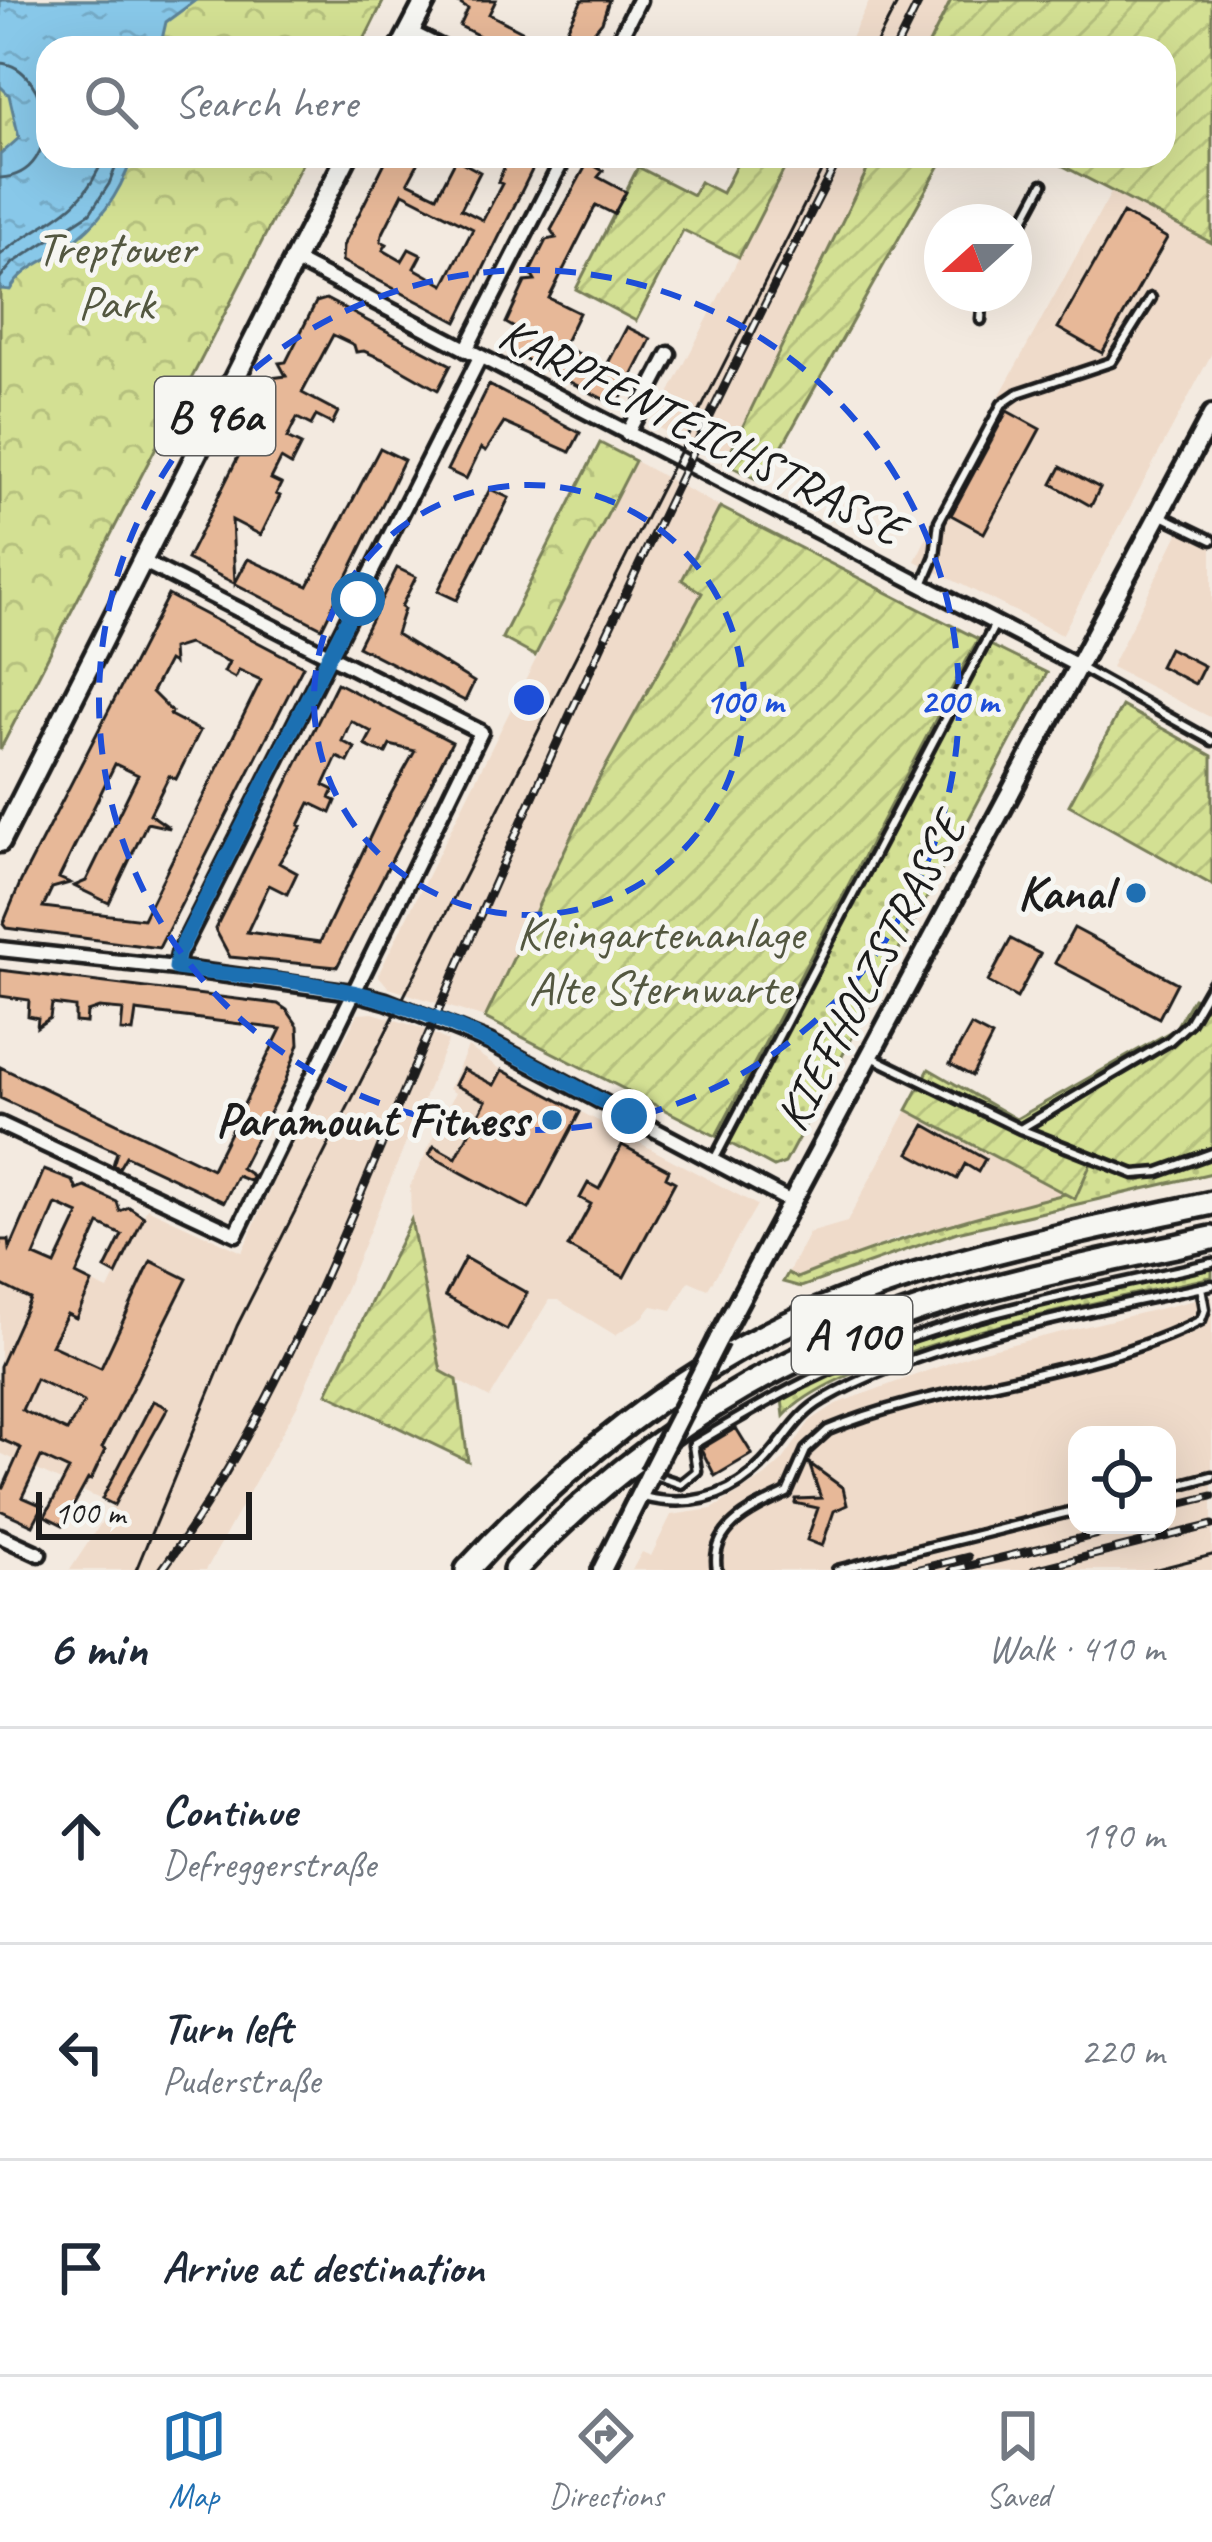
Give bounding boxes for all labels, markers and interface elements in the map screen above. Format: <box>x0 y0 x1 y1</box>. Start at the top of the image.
search box <box>36 36 1176 168</box>
icon: search <box>78 69 144 135</box>
text: Search here <box>174 74 357 131</box>
north arrow <box>924 204 1032 312</box>
park label: Treptower Park <box>36 218 200 333</box>
street label: KARPFENTEICHSTRASSE <box>489 303 920 562</box>
road number: B 96a <box>155 377 275 455</box>
route start <box>331 572 385 626</box>
text: 100 m <box>705 678 786 724</box>
text: 200 m <box>920 678 1001 724</box>
centre of rings <box>508 679 550 721</box>
street label: KIEFHOLZSTRASSE <box>761 798 981 1141</box>
place label: Kanal <box>1018 863 1120 923</box>
marker: Kanal <box>1123 880 1149 906</box>
park label: Kleingartenanlage Alte Sternwarte <box>516 903 807 1018</box>
route end <box>602 1089 656 1143</box>
place label: Paramount Fitness <box>216 1090 533 1150</box>
marker: Paramount Fitness <box>539 1107 565 1133</box>
road number: A 100 <box>792 1296 912 1374</box>
map controls <box>1068 1426 1176 1534</box>
button: locate <box>1068 1426 1176 1534</box>
scale bar <box>36 1486 252 1539</box>
text: 100 m <box>54 1492 125 1534</box>
text: 6 min <box>48 1616 147 1680</box>
text: Walk · 410 m <box>988 1624 1164 1673</box>
text: Continue <box>162 1783 296 1840</box>
icon: ahead <box>48 1803 114 1869</box>
text: 190 m <box>1080 1811 1164 1860</box>
text: Defreggerstraße <box>162 1840 376 1889</box>
text: Turn left <box>162 1999 292 2056</box>
icon: left <box>48 2019 114 2085</box>
text: 220 m <box>1080 2027 1164 2076</box>
text: Puderstraße <box>162 2056 320 2105</box>
icon: arrive <box>48 2235 114 2301</box>
text: Arrive at destination <box>162 2239 484 2296</box>
tab: Map <box>161 2403 227 2517</box>
tab: Directions <box>549 2403 663 2517</box>
tab: Saved <box>985 2403 1051 2517</box>

